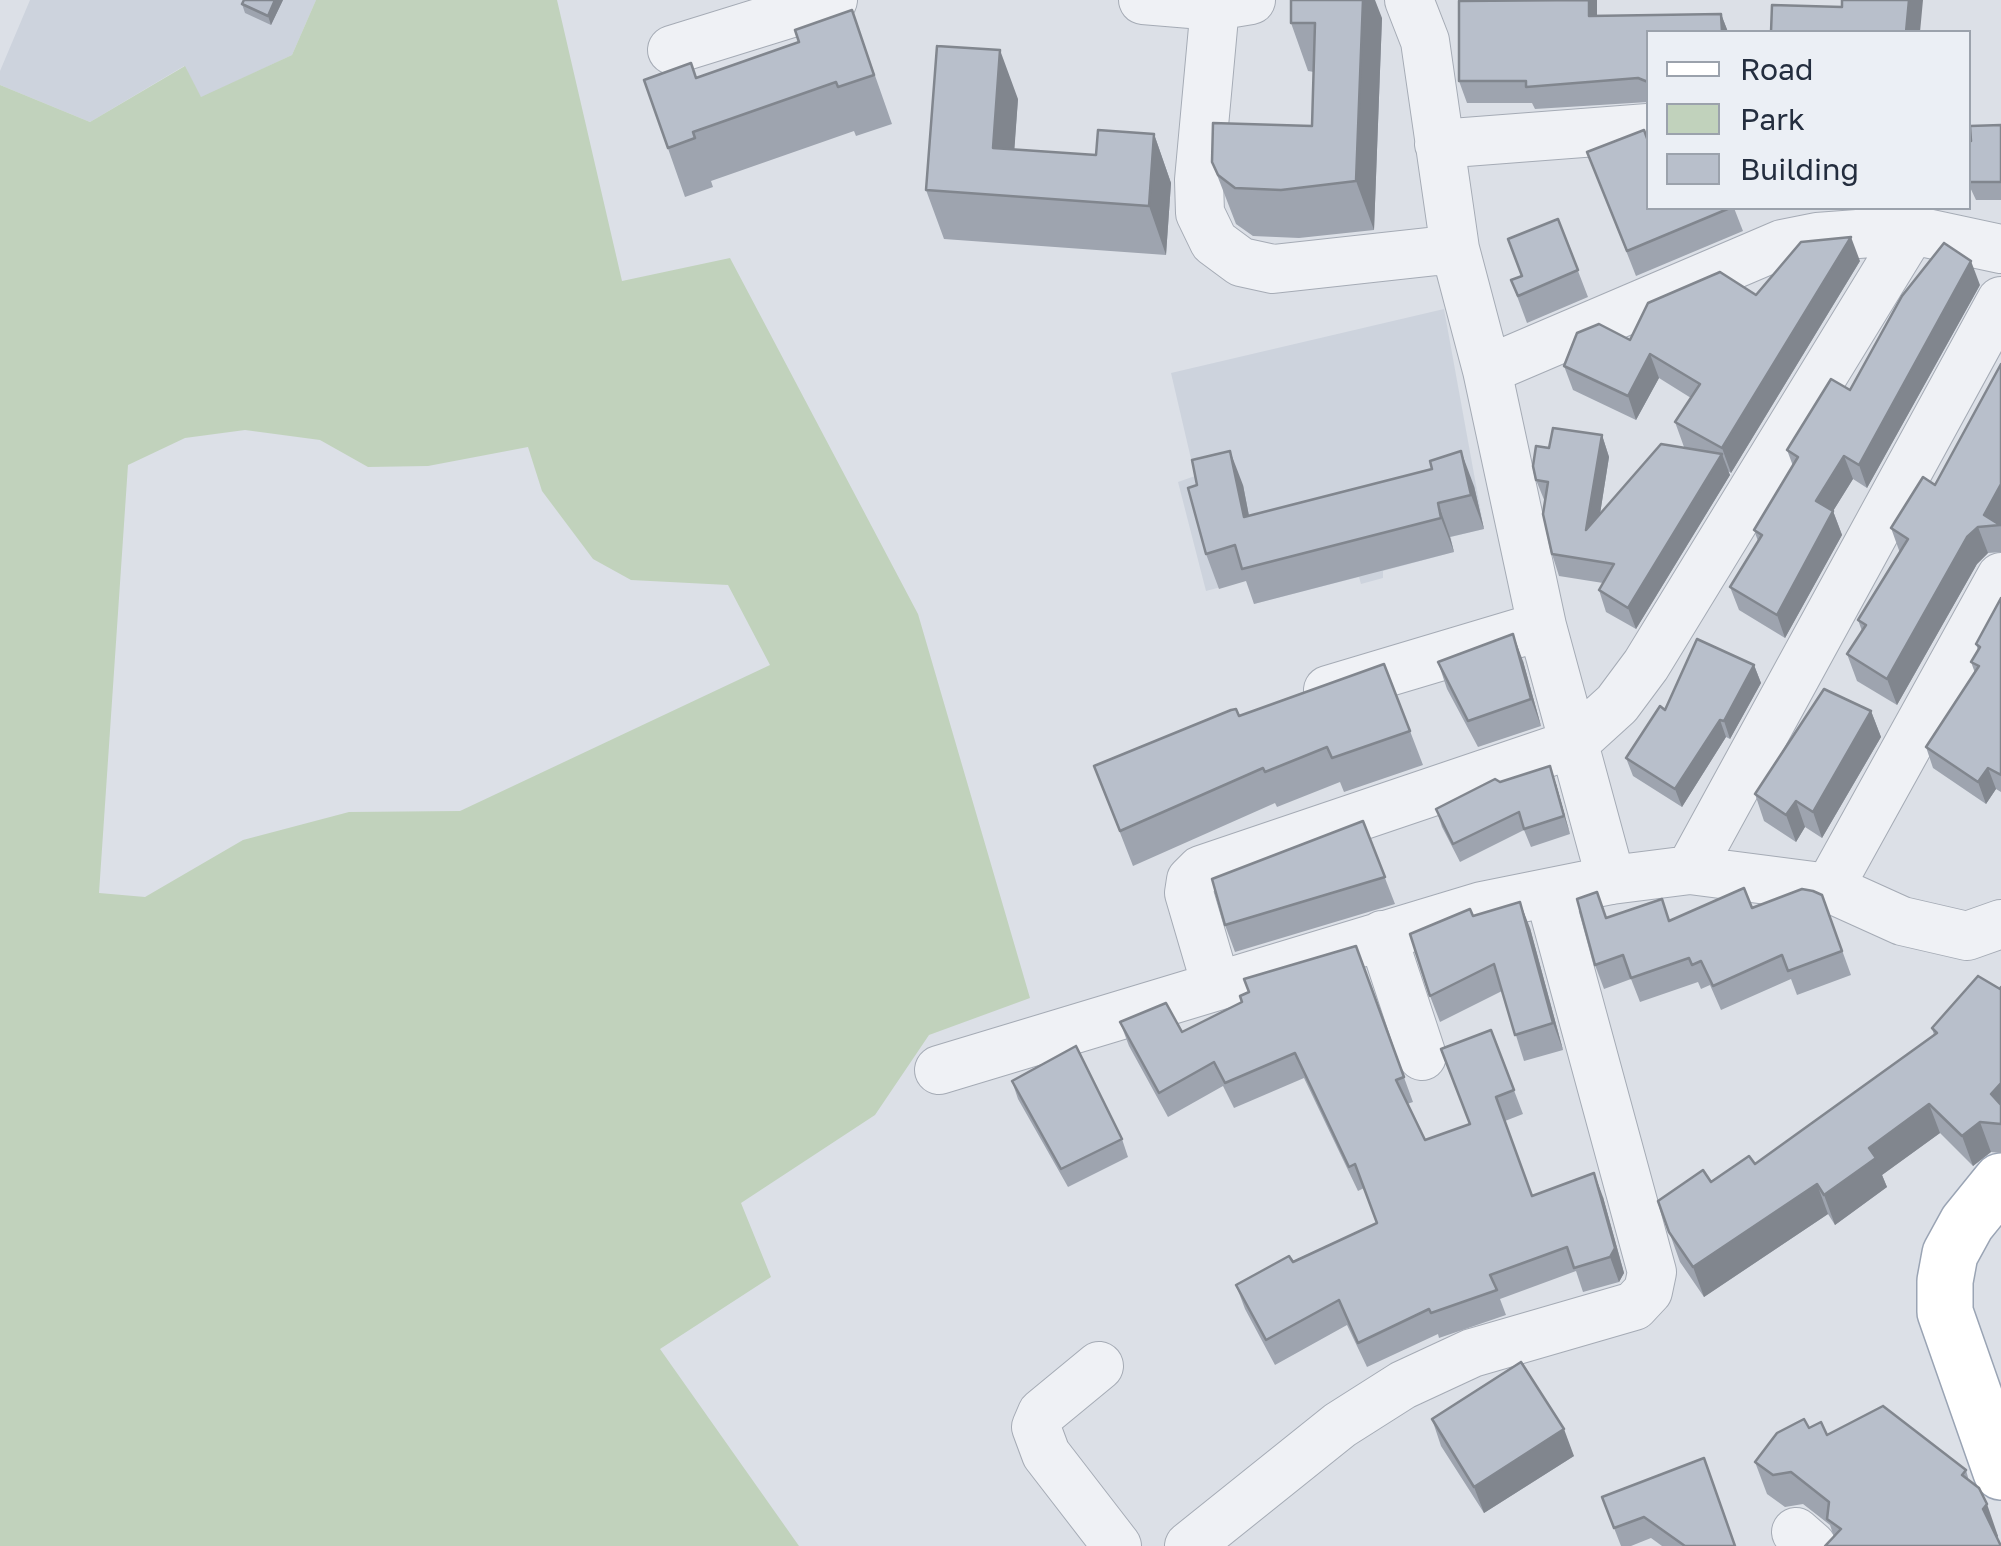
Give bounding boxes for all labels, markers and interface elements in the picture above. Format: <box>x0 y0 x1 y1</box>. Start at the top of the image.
legend <box>1646 30 1971 210</box>
text: Road <box>1740 51 1814 87</box>
text: Park <box>1740 101 1805 137</box>
text: Building <box>1740 151 1859 187</box>

